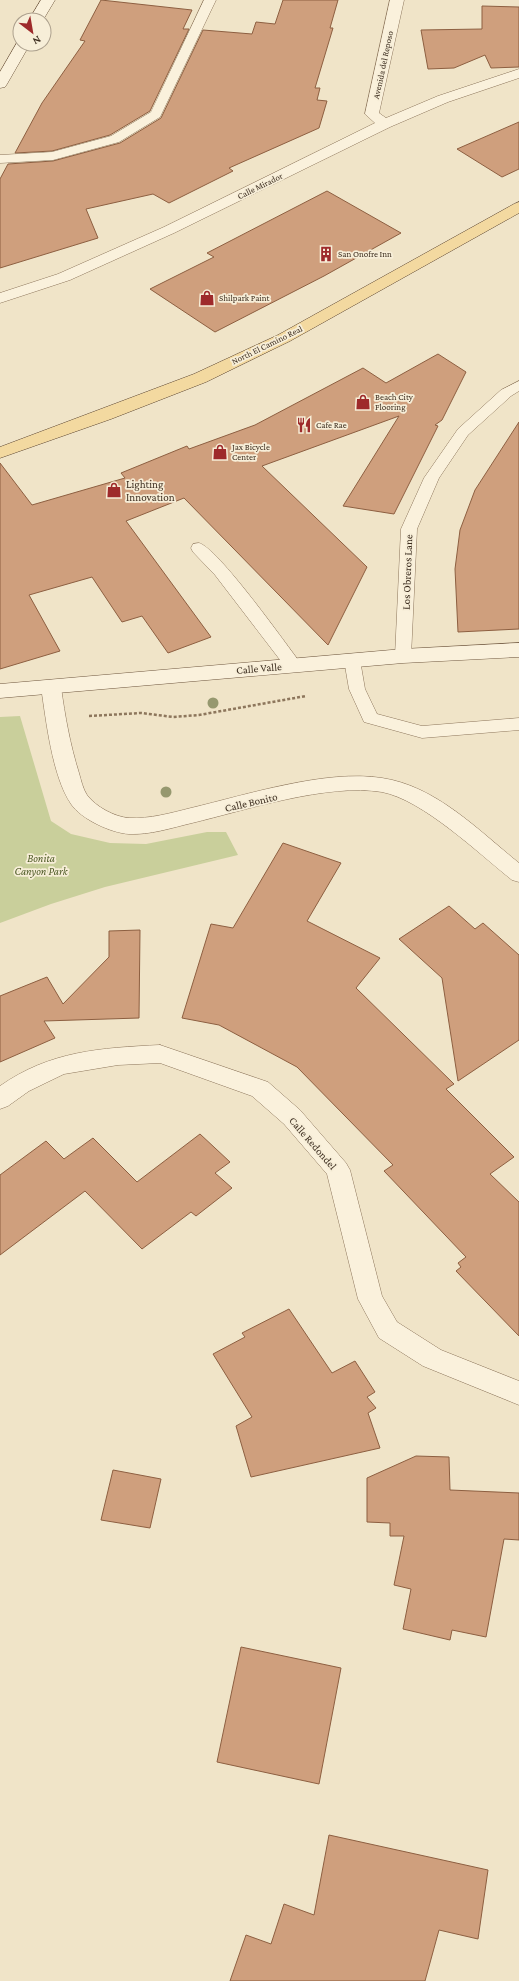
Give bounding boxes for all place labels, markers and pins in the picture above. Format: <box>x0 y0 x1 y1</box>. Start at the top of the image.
building icon: San Onofre Inn <box>317 245 335 263</box>
place label: San Onofre Inn <box>338 249 392 259</box>
shop icon: Shilpark Paint <box>198 289 216 307</box>
place label: Shilpark Paint <box>219 293 271 303</box>
place label: Beach City Flooring <box>375 392 414 412</box>
shop icon: Beach City Flooring <box>354 393 372 411</box>
restaurant icon: Cafe Rae <box>295 416 313 434</box>
place label: Cafe Rae <box>316 420 347 430</box>
place label: Jax Bicycle Center <box>231 442 270 462</box>
shop icon: Jax Bicycle Center <box>211 443 229 461</box>
place label: Lighting Innovation <box>126 478 175 503</box>
shop icon: Lighting Innovation <box>105 481 123 499</box>

